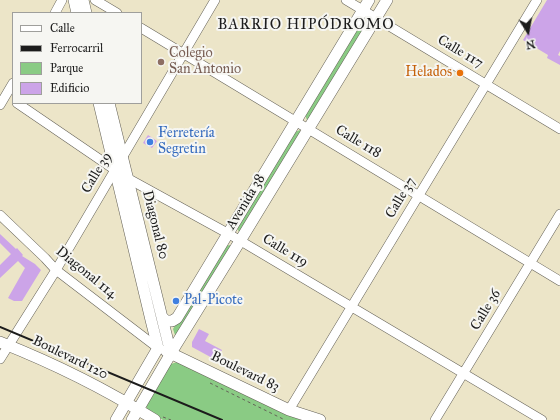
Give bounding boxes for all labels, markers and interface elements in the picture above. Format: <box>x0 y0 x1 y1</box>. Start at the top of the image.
legend <box>12 12 142 104</box>
north arrow <box>508 12 548 52</box>
district label: BARRIO HIPÓDROMO <box>217 16 395 34</box>
text: Calle <box>50 21 75 35</box>
street label: Calle 117 <box>434 32 486 72</box>
text: N <box>525 37 536 52</box>
text: Ferrocarril <box>50 41 103 55</box>
place label: Colegio San Antonio <box>169 46 241 78</box>
marker: Colegio San Antonio <box>156 57 166 67</box>
text: Parque <box>50 61 83 75</box>
place label: Helados <box>405 65 452 81</box>
marker: Helados <box>455 68 465 78</box>
text: Edificio <box>50 81 89 95</box>
street label: Calle 118 <box>332 122 384 162</box>
place label: Ferretería Segretin <box>158 126 215 158</box>
marker: Ferretería Segretin <box>145 137 155 147</box>
street label: Calle 39 <box>78 149 116 197</box>
street label: Avenida 38 <box>223 171 269 233</box>
street label: Calle 37 <box>382 174 420 222</box>
street label: Diagonal 80 <box>138 189 172 261</box>
street label: Calle 119 <box>259 231 311 271</box>
street label: Diagonal 114 <box>52 243 120 303</box>
street label: Calle 36 <box>467 287 505 333</box>
place label: Pal-Picote <box>184 293 243 309</box>
marker: Pal-Picote <box>171 296 181 306</box>
street label: Boulevard 120 <box>30 333 110 383</box>
street label: Boulevard 83 <box>208 348 282 396</box>

